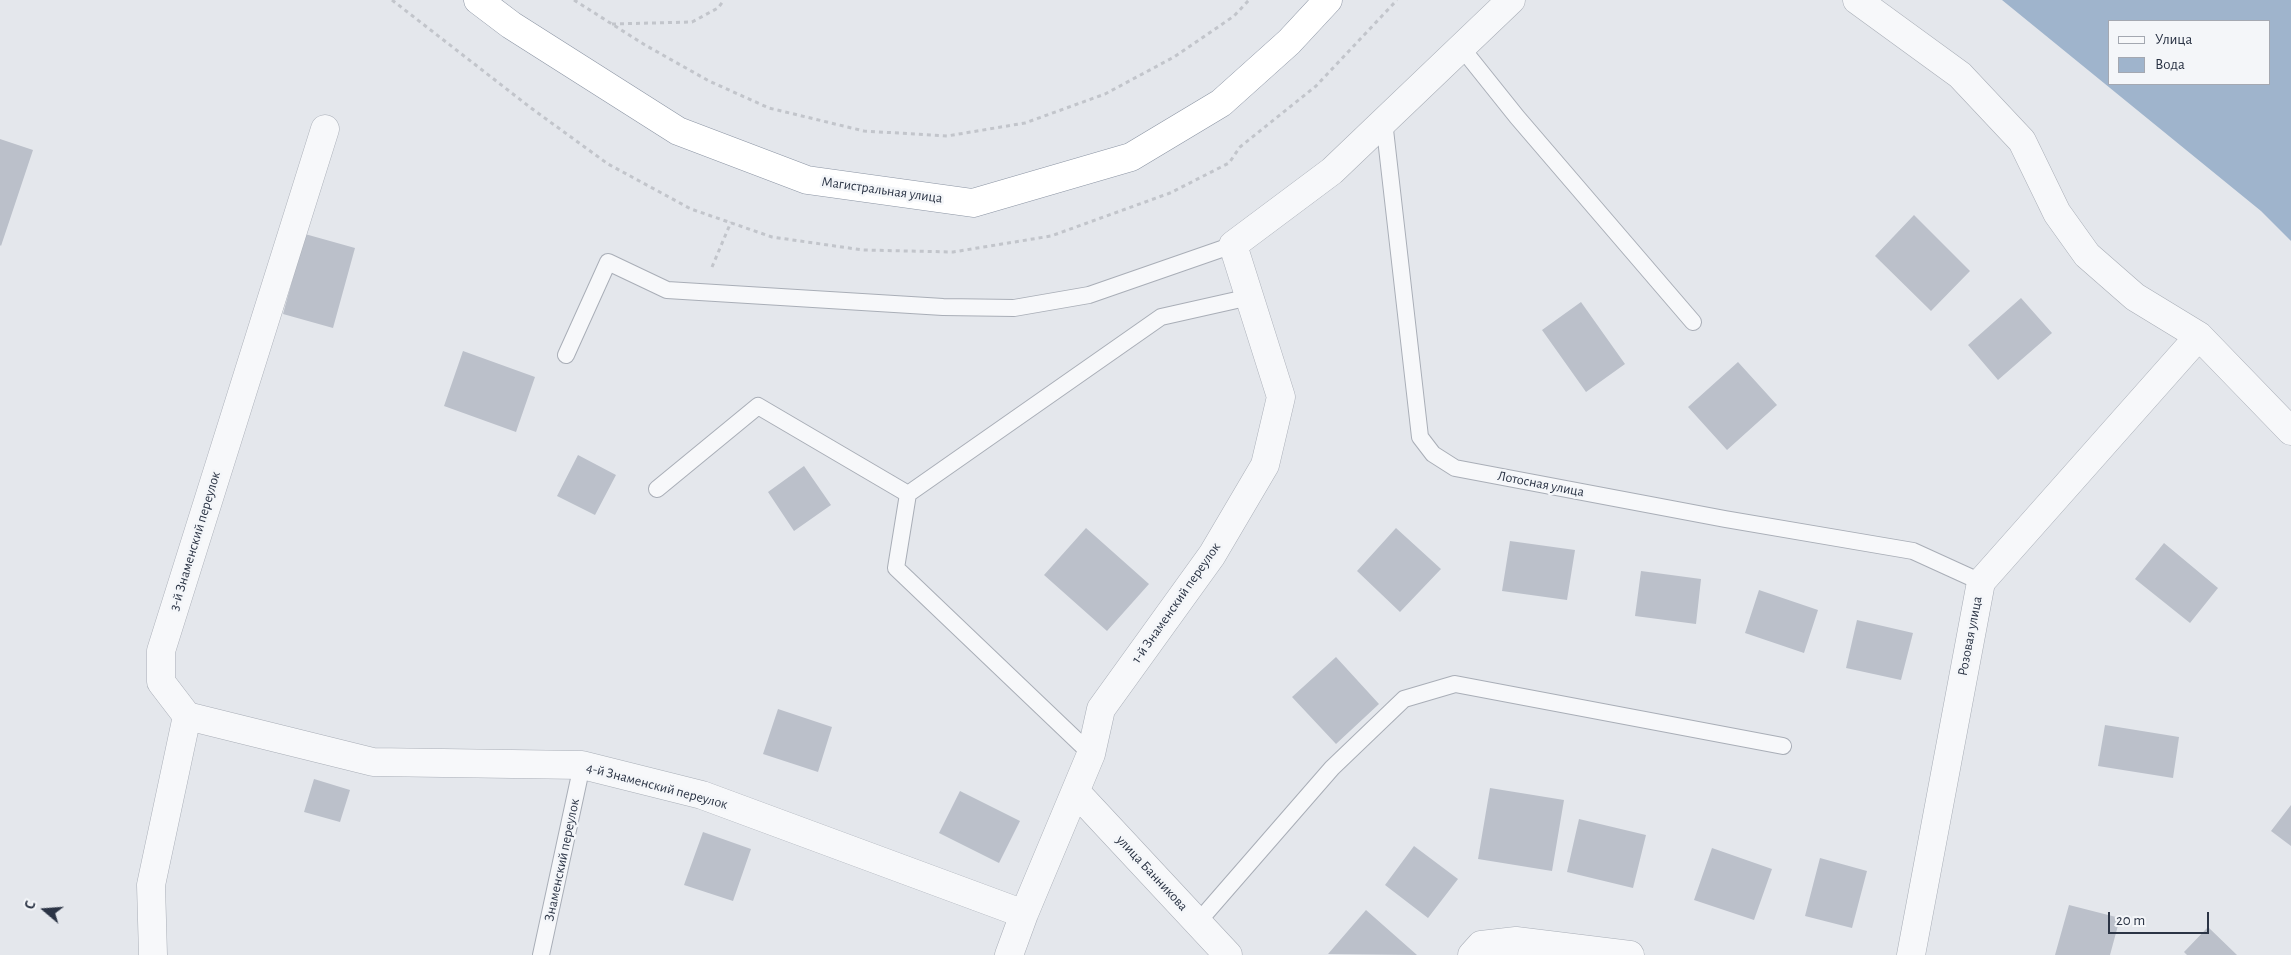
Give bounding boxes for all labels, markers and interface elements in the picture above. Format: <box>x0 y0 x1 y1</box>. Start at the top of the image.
legend <box>2108 20 2271 85</box>
text: Улица <box>2155 32 2192 47</box>
text: Вода <box>2155 57 2185 72</box>
street label: Магистральная улица <box>820 173 944 207</box>
street label: Лотосная улица <box>1496 467 1586 501</box>
street label: 3-й Знаменский переулок <box>166 469 224 613</box>
street label: 1-й Знаменский переулок <box>1128 539 1224 667</box>
street label: Розовая улица <box>1954 595 1986 677</box>
street label: 4-й Знаменский переулок <box>584 759 730 813</box>
street label: Знаменский переулок <box>541 797 583 923</box>
street label: улица Банникова <box>1113 832 1191 914</box>
north arrow <box>20 885 70 935</box>
text: С <box>23 900 39 911</box>
scale bar <box>2111 902 2212 934</box>
text: 20 m <box>2116 913 2145 928</box>

